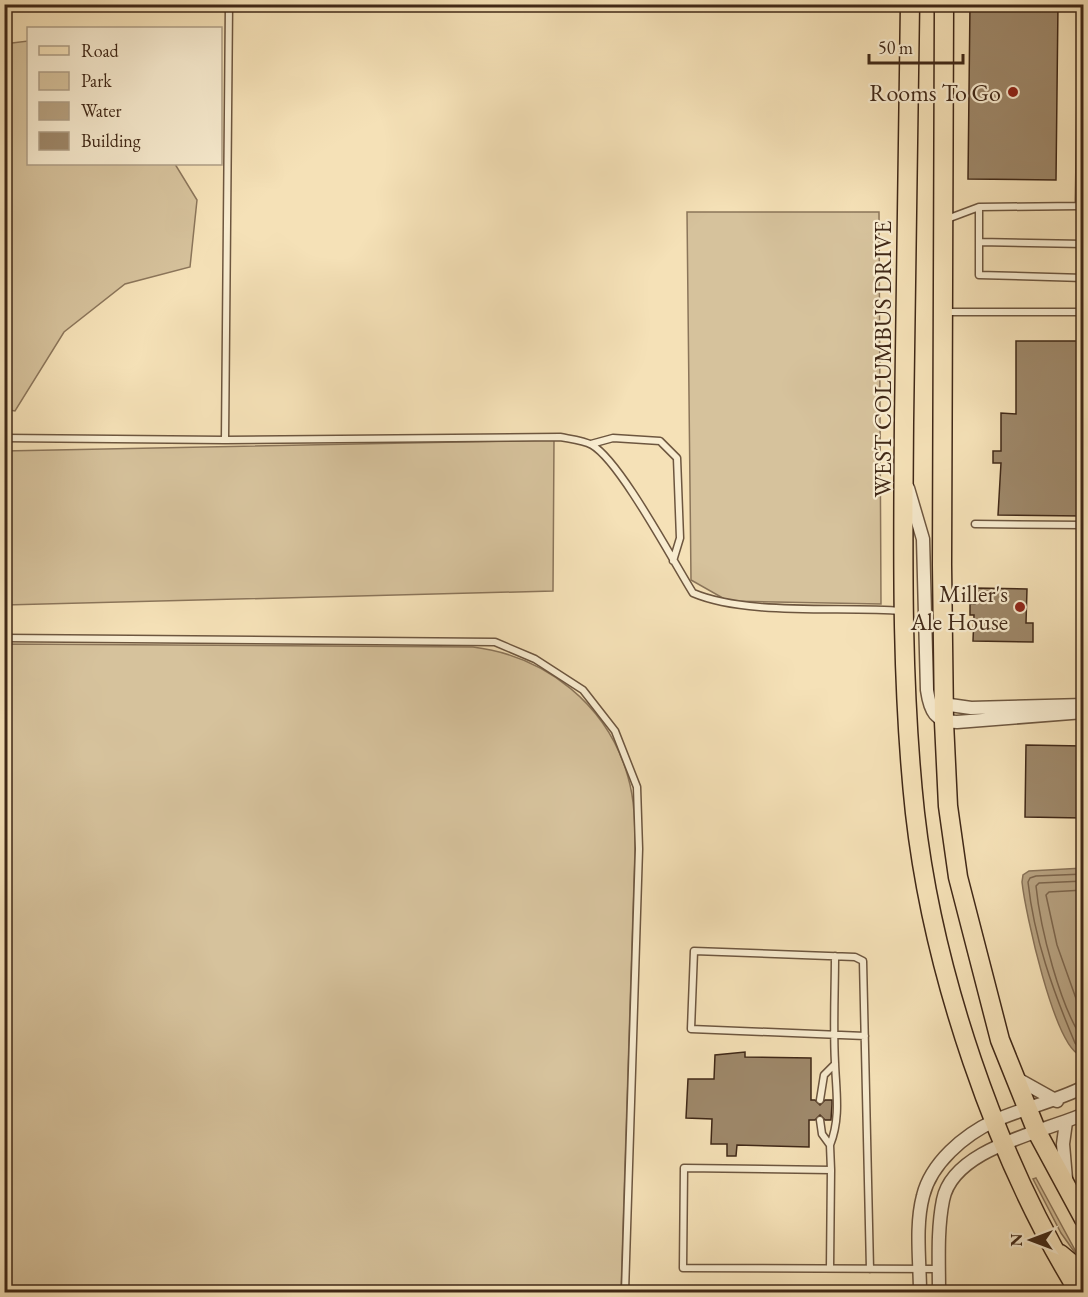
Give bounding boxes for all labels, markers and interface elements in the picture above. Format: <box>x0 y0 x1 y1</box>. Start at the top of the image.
legend <box>27 27 222 165</box>
scale bar <box>869 27 964 65</box>
text: 50 m <box>878 36 913 59</box>
text: Road <box>81 39 120 62</box>
text: Park <box>81 69 112 92</box>
place label: Rooms To Go <box>869 77 1001 108</box>
marker: Rooms To Go <box>1006 85 1020 99</box>
text: Water <box>81 99 122 122</box>
text: Building <box>81 129 141 152</box>
street label: WEST COLUMBUS DRIVE <box>867 220 898 498</box>
place label: Miller's Ale House <box>909 578 1008 637</box>
marker: Miller's Ale House <box>1013 600 1027 614</box>
north arrow <box>1001 1210 1061 1270</box>
text: N <box>1006 1233 1027 1246</box>

